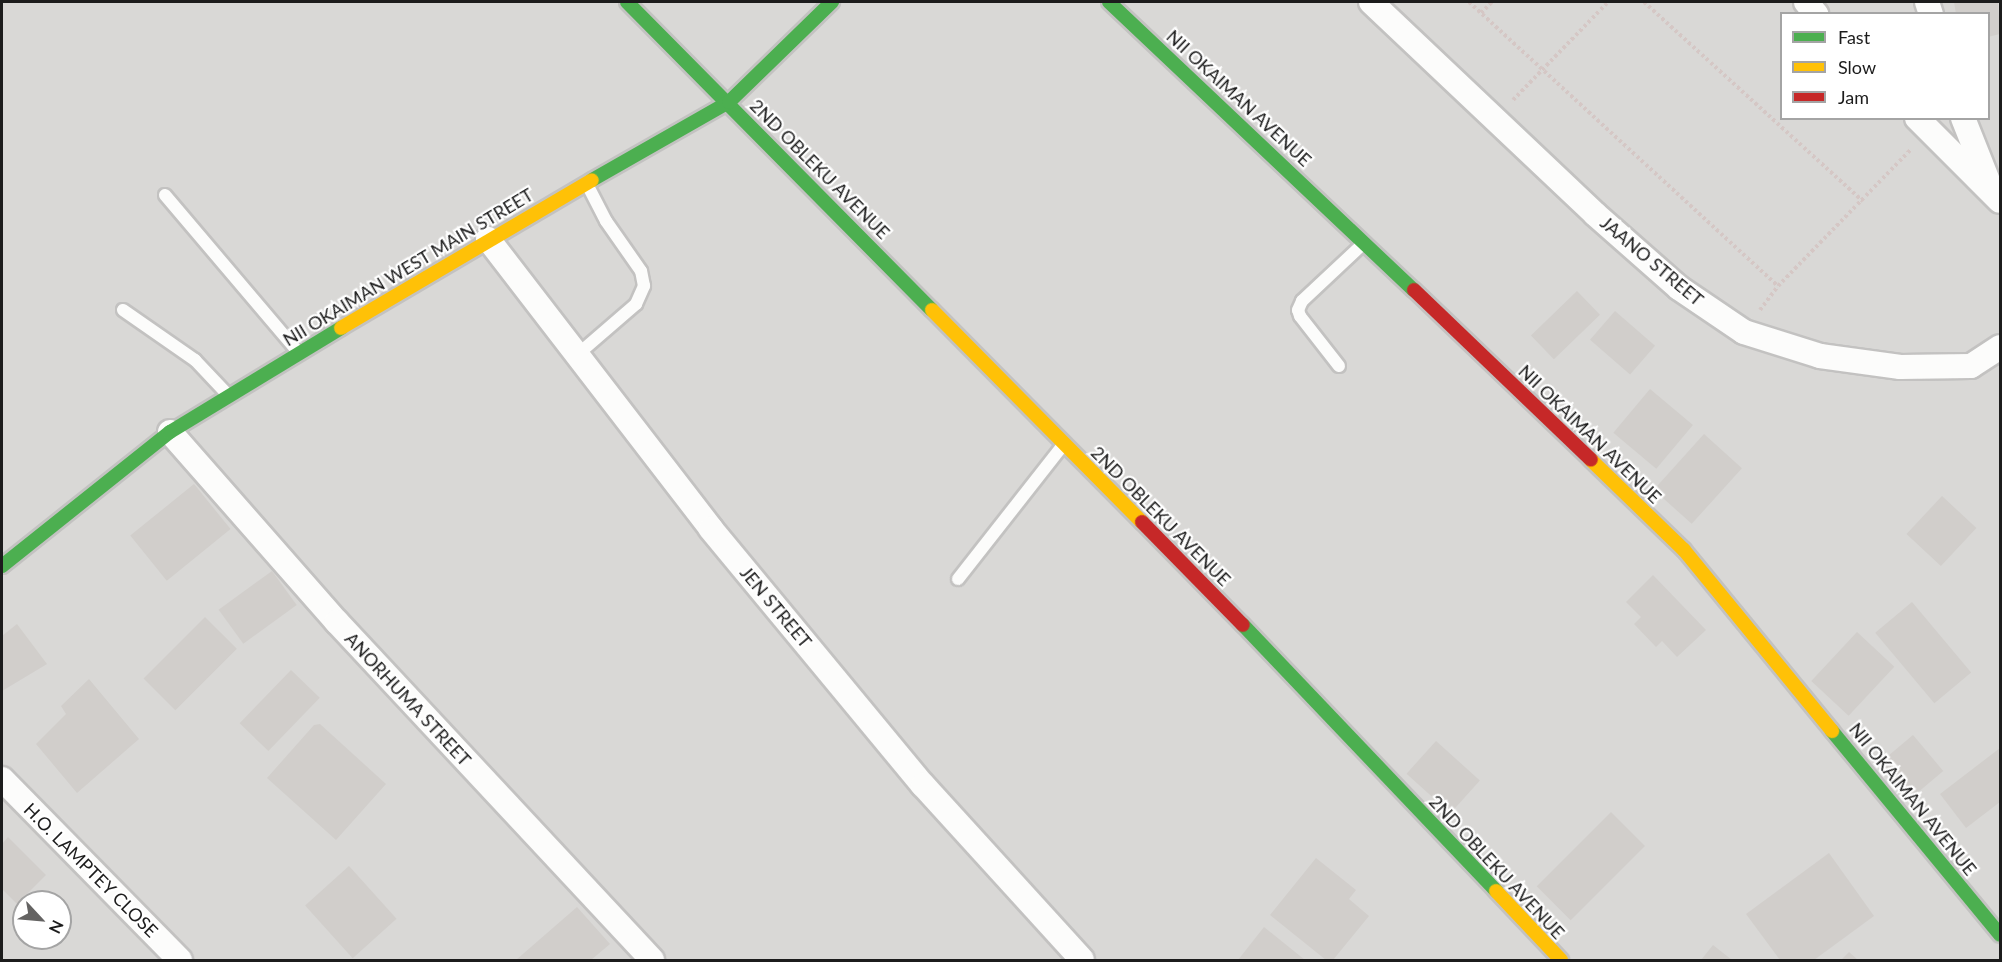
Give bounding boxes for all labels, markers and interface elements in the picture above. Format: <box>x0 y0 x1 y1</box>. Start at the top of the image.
legend <box>1780 12 1990 120</box>
street label: NII OKAIMAN AVENUE <box>1162 25 1316 171</box>
text: Fast <box>1838 26 1870 48</box>
text: Slow <box>1838 56 1876 78</box>
text: Jam <box>1838 86 1869 108</box>
street label: 2ND OBLEKU AVENUE <box>746 95 894 243</box>
street label: NII OKAIMAN WEST MAIN STREET <box>279 183 537 351</box>
street label: JAANO STREET <box>1596 212 1708 310</box>
street label: NII OKAIMAN AVENUE <box>1514 360 1666 508</box>
street label: 2ND OBLEKU AVENUE <box>1087 442 1235 590</box>
street label: JEN STREET <box>736 562 816 652</box>
street label: ANORHUMA STREET <box>340 628 476 770</box>
street label: NII OKAIMAN AVENUE <box>1845 718 1981 880</box>
street label: 2ND OBLEKU AVENUE <box>1425 790 1569 944</box>
street label: H.O. LAMPTEY CLOSE <box>19 798 163 942</box>
north arrow <box>12 890 72 950</box>
text: N <box>46 918 68 937</box>

